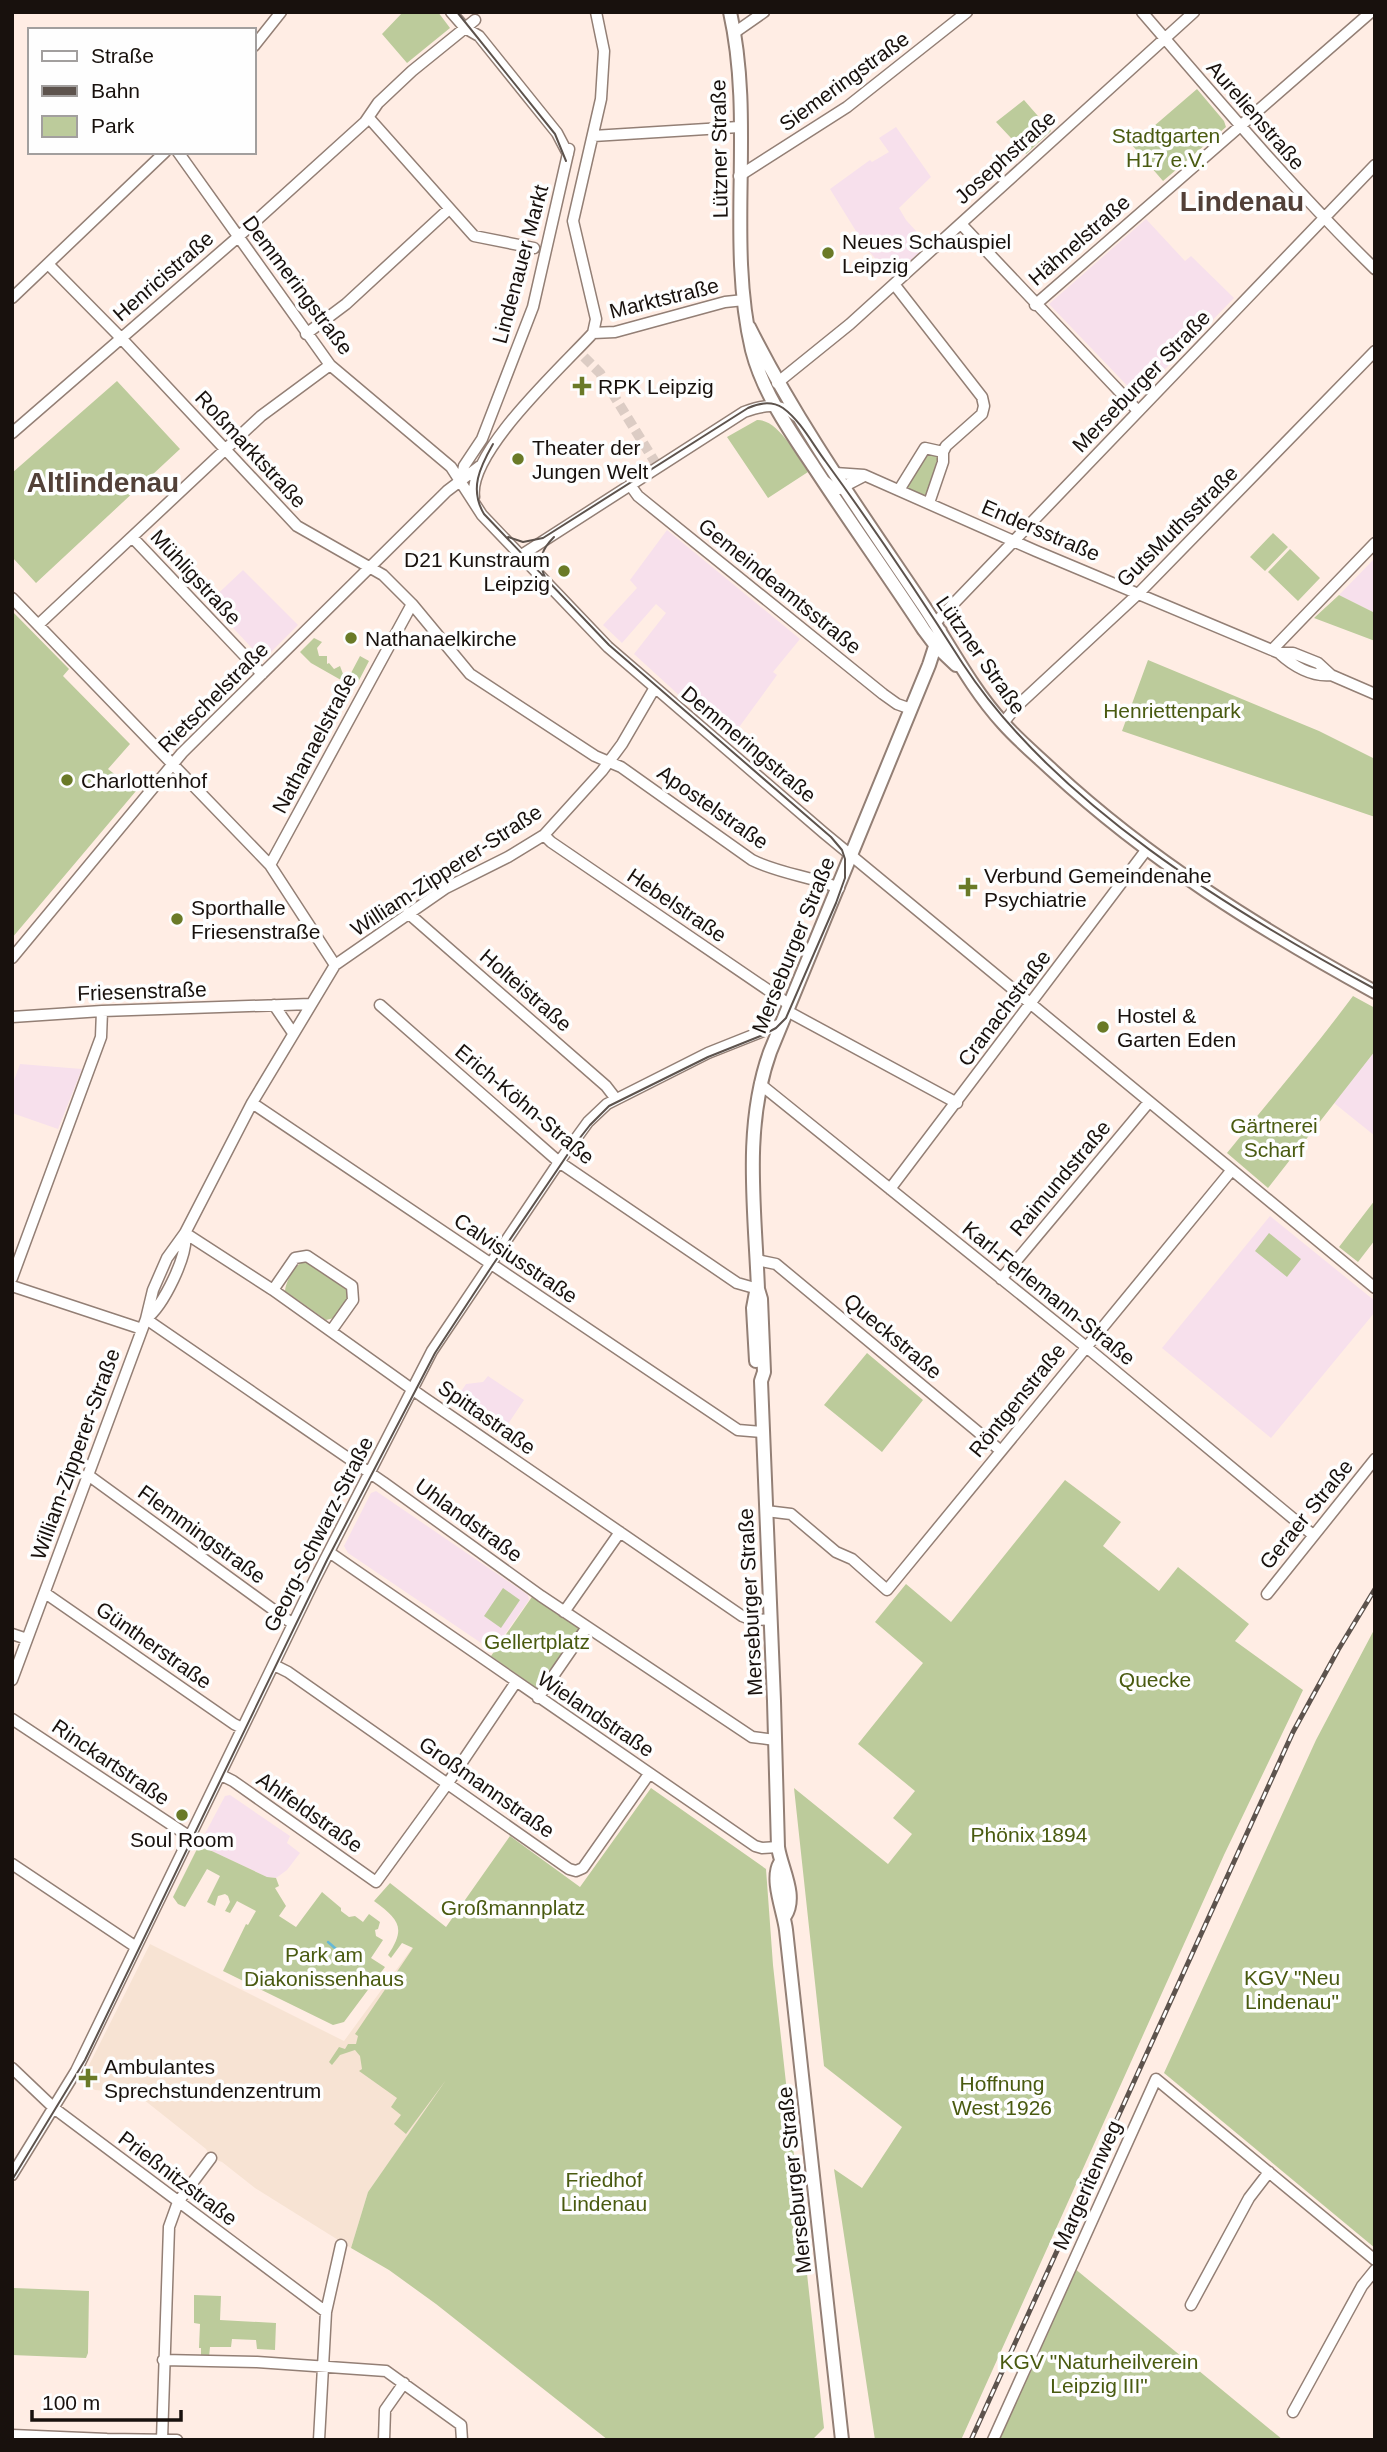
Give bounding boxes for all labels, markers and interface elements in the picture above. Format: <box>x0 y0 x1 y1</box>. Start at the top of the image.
street label: Siemeringstraße <box>775 26 913 136</box>
legend <box>28 28 256 154</box>
text: Straße <box>91 44 154 67</box>
street label: Aurelienstraße <box>1203 56 1309 174</box>
text: Bahn <box>91 79 140 102</box>
street label: Lützner Straße <box>706 79 732 219</box>
street label: Josephstraße <box>950 106 1060 208</box>
text: Park <box>91 114 135 137</box>
park label: Stadtgarten H17 e.V. <box>1112 124 1220 171</box>
street label: Lindenauer Markt <box>488 182 552 346</box>
district label: Lindenau <box>1180 186 1304 217</box>
street label: Hähnelstraße <box>1024 190 1134 290</box>
street label: Demmeringstraße <box>238 211 358 359</box>
street label: Henricistraße <box>108 226 218 326</box>
place label: Neues Schauspiel Leipzig <box>842 230 1011 277</box>
marker: Neues Schauspiel Leipzig <box>820 245 836 261</box>
street label: Marktstraße <box>607 273 721 323</box>
street label: Merseburger Straße <box>1067 305 1215 457</box>
place label: RPK Leipzig <box>598 375 714 398</box>
marker: RPK Leipzig <box>572 376 592 396</box>
street label: Roßmarktstraße <box>191 386 311 512</box>
place label: Theater der Jungen Welt <box>532 436 649 483</box>
marker: Theater der Jungen Welt <box>510 451 526 467</box>
street label: GutsMuthsstraße <box>1112 461 1242 591</box>
district label: Altlindenau <box>27 467 179 498</box>
street label: Endersstraße <box>978 495 1104 565</box>
street label: Gemeindeamtsstraße <box>694 514 866 658</box>
street label: Mühligstraße <box>146 525 246 629</box>
place label: D21 Kunstraum Leipzig <box>404 548 550 595</box>
marker: D21 Kunstraum Leipzig <box>556 563 572 579</box>
street label: Lützner Straße <box>932 592 1030 718</box>
place label: Nathanaelkirche <box>365 627 517 650</box>
marker: Nathanaelkirche <box>343 630 359 646</box>
street label: Rietschelstraße <box>153 637 273 757</box>
street label: Nathanaelstraße <box>267 669 361 817</box>
street label: Demmeringstraße <box>677 681 821 807</box>
park label: Henriettenpark <box>1103 699 1241 722</box>
street label: Apostelstraße <box>653 760 773 854</box>
place label: Charlottenhof <box>81 769 207 792</box>
marker: Charlottenhof <box>59 772 75 788</box>
street label: William-Zipperer-Straße <box>346 800 546 940</box>
street label: Merseburger Straße <box>747 854 839 1036</box>
street label: Hebelstraße <box>623 863 731 947</box>
place label: Verbund Gemeindenahe Psychiatrie <box>984 864 1212 911</box>
marker: Verbund Gemeindenahe Psychiatrie <box>958 877 978 897</box>
place label: Sporthalle Friesenstraße <box>191 896 321 943</box>
marker: Sporthalle Friesenstraße <box>169 911 185 927</box>
street label: Holteistraße <box>476 944 576 1036</box>
street label: Cranachstraße <box>953 946 1055 1070</box>
street label: Friesenstraße <box>77 977 207 1005</box>
place label: Hostel & Garten Eden <box>1117 1004 1236 1051</box>
marker: Hostel & Garten Eden <box>1095 1019 1111 1035</box>
street label: Erich-Köhn-Straße <box>451 1039 599 1169</box>
park label: Gärtnerei Scharf <box>1230 1114 1318 1161</box>
street label: Raimundstraße <box>1005 1116 1115 1240</box>
street label: Calvisiusstraße <box>450 1208 582 1308</box>
street label: Karl-Ferlemann-Straße <box>958 1216 1140 1370</box>
street label: Queckstraße <box>840 1289 946 1383</box>
street label: Röntgenstraße <box>964 1339 1070 1461</box>
street label: William-Zipperer-Straße <box>26 1345 124 1563</box>
street label: Spittastraße <box>434 1375 540 1459</box>
street label: Georg-Schwarz-Straße <box>259 1433 377 1635</box>
street label: Geraer Straße <box>1255 1455 1357 1573</box>
street label: Uhlandstraße <box>411 1474 527 1566</box>
street label: Flemmingstraße <box>134 1480 270 1588</box>
street label: Merseburger Straße <box>734 1508 766 1696</box>
street label: Güntherstraße <box>92 1597 216 1693</box>
park label: Gellertplatz <box>484 1630 590 1653</box>
street label: Wielandstraße <box>533 1667 659 1761</box>
park label: Quecke <box>1119 1668 1191 1691</box>
street label: Rinckartstraße <box>48 1714 174 1810</box>
street label: Großmannstraße <box>415 1732 559 1842</box>
street label: Ahlfeldstraße <box>253 1767 367 1857</box>
marker: Soul Room <box>174 1807 190 1823</box>
park label: Phönix 1894 <box>971 1823 1088 1846</box>
place label: Soul Room <box>130 1828 234 1851</box>
park label: Großmannplatz <box>441 1896 585 1919</box>
park label: Park am Diakonissenhaus <box>244 1943 404 1990</box>
park label: KGV "Neu Lindenau" <box>1244 1966 1340 2013</box>
place label: Ambulantes Sprechstundenzentrum <box>104 2055 321 2102</box>
marker: Ambulantes Sprechstundenzentrum <box>78 2068 98 2088</box>
park label: Hoffnung West 1926 <box>952 2072 1052 2119</box>
street label: Merseburger Straße <box>773 2085 815 2275</box>
street label: Margeritenweg <box>1048 2117 1126 2253</box>
street label: Prießnitzstraße <box>114 2126 242 2230</box>
park label: Friedhof Lindenau <box>561 2168 647 2215</box>
park label: KGV "Naturheilverein Leipzig III" <box>1000 2350 1198 2397</box>
scale bar <box>32 2378 180 2422</box>
text: 100 m <box>42 2391 100 2414</box>

